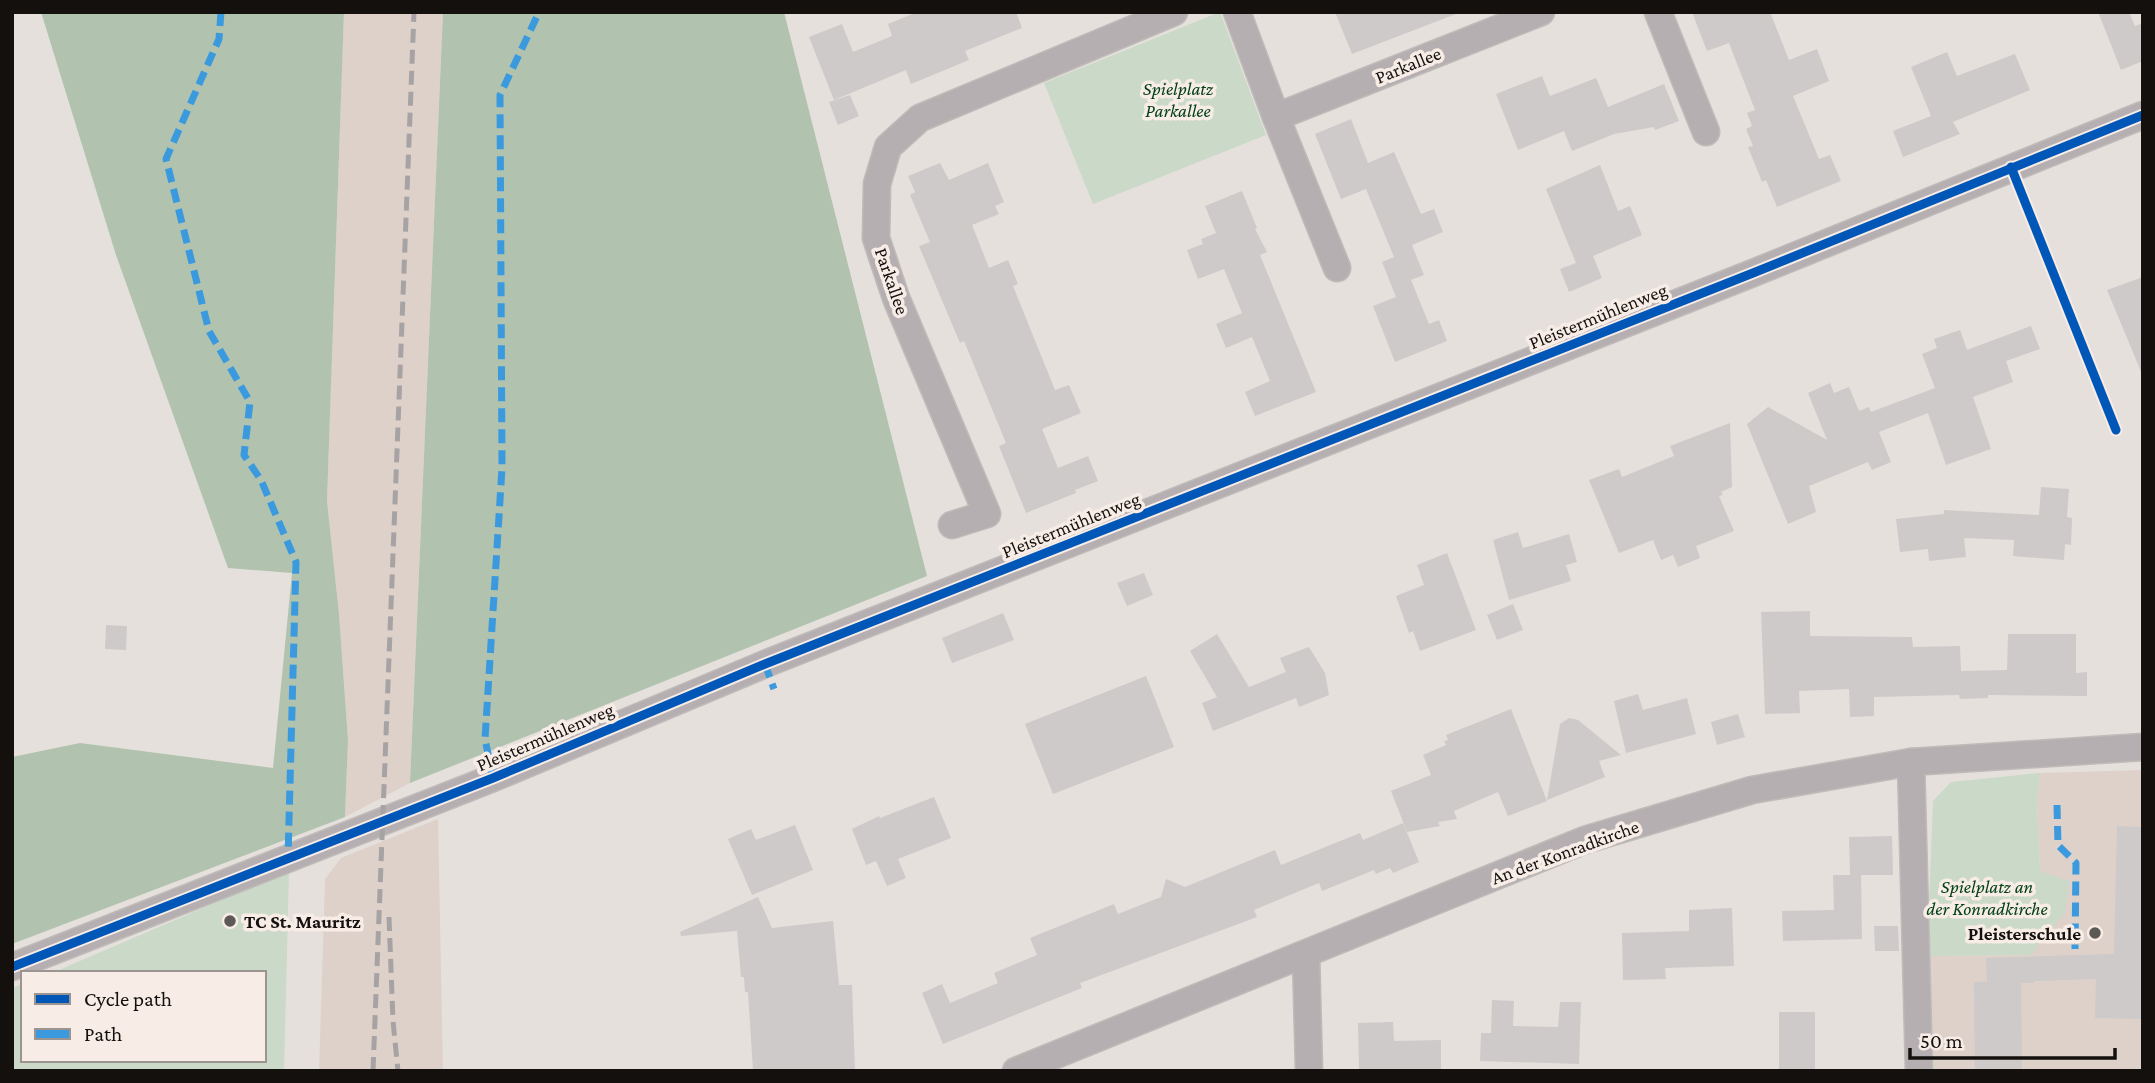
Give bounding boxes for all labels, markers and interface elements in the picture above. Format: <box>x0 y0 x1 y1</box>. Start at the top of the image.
street label: Parkallee <box>1372 42 1444 88</box>
park label: Spielplatz Parkallee <box>1143 78 1214 121</box>
street label: Parkallee <box>871 245 913 317</box>
street label: Pleistermühlenweg <box>1526 279 1670 353</box>
street label: Pleistermühlenweg <box>999 488 1143 562</box>
street label: Pleistermühlenweg <box>473 699 617 775</box>
street label: An der Konradkirche <box>1488 816 1642 888</box>
park label: Spielplatz an der Konradkirche <box>1926 876 2048 919</box>
place label: TC St. Mauritz <box>244 911 361 932</box>
marker: TC St. Mauritz <box>222 913 238 929</box>
place label: Pleisterschule <box>1968 923 2081 944</box>
marker: Pleisterschule <box>2087 925 2103 941</box>
legend <box>21 971 266 1062</box>
text: Cycle path <box>84 987 172 1011</box>
scale bar <box>1910 1016 2115 1060</box>
text: Path <box>84 1022 122 1046</box>
text: 50 m <box>1920 1029 1963 1053</box>

